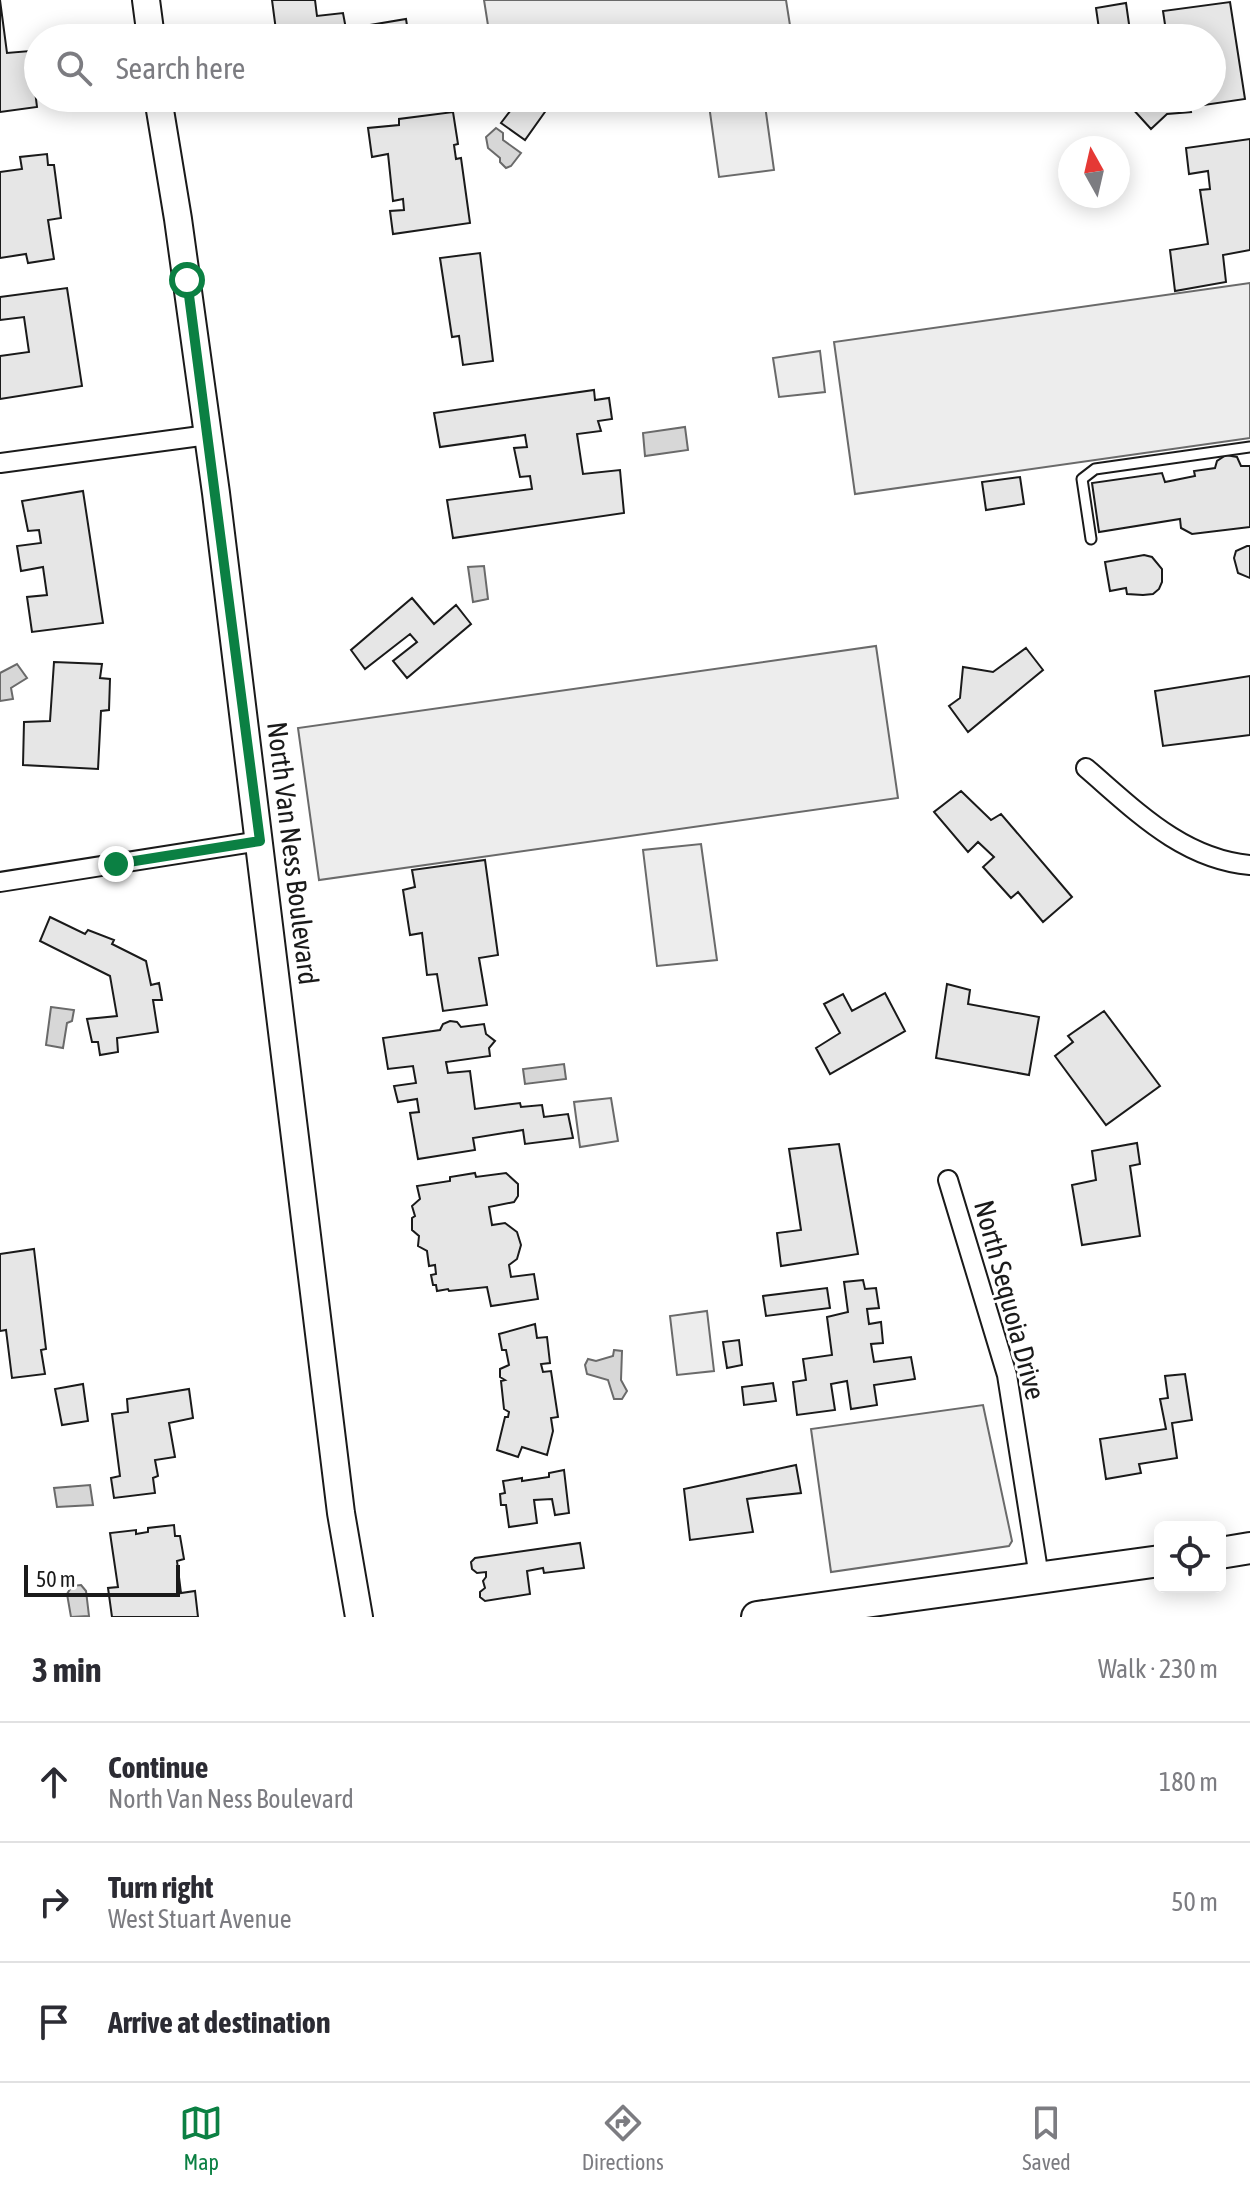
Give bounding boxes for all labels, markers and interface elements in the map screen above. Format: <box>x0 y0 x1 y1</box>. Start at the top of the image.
search box <box>24 24 1226 112</box>
icon: search <box>52 46 96 90</box>
text: Search here <box>116 51 245 85</box>
north arrow <box>1058 136 1130 208</box>
route start <box>169 262 205 298</box>
street label: North Van Ness Boulevard <box>261 720 325 986</box>
route end <box>98 846 134 882</box>
street label: North Sequoia Drive <box>968 1197 1052 1403</box>
map controls <box>1154 1521 1226 1593</box>
button: locate <box>1154 1521 1226 1593</box>
scale bar <box>24 1561 180 1597</box>
text: 50 m <box>36 1566 76 1592</box>
text: 3 min <box>32 1650 101 1689</box>
text: Walk · 230 m <box>1098 1654 1218 1684</box>
text: Continue <box>108 1750 208 1784</box>
icon: ahead <box>32 1760 76 1804</box>
text: 180 m <box>1159 1767 1218 1797</box>
text: North Van Ness Boulevard <box>108 1784 354 1814</box>
text: Turn right <box>108 1870 214 1904</box>
icon: right <box>32 1880 76 1924</box>
text: 50 m <box>1171 1887 1218 1917</box>
text: West Stuart Avenue <box>108 1904 292 1934</box>
icon: arrive <box>32 2000 76 2044</box>
text: Arrive at destination <box>108 2005 330 2039</box>
tab: Map <box>179 2101 223 2175</box>
tab: Directions <box>582 2101 664 2175</box>
tab: Saved <box>1022 2101 1071 2175</box>

